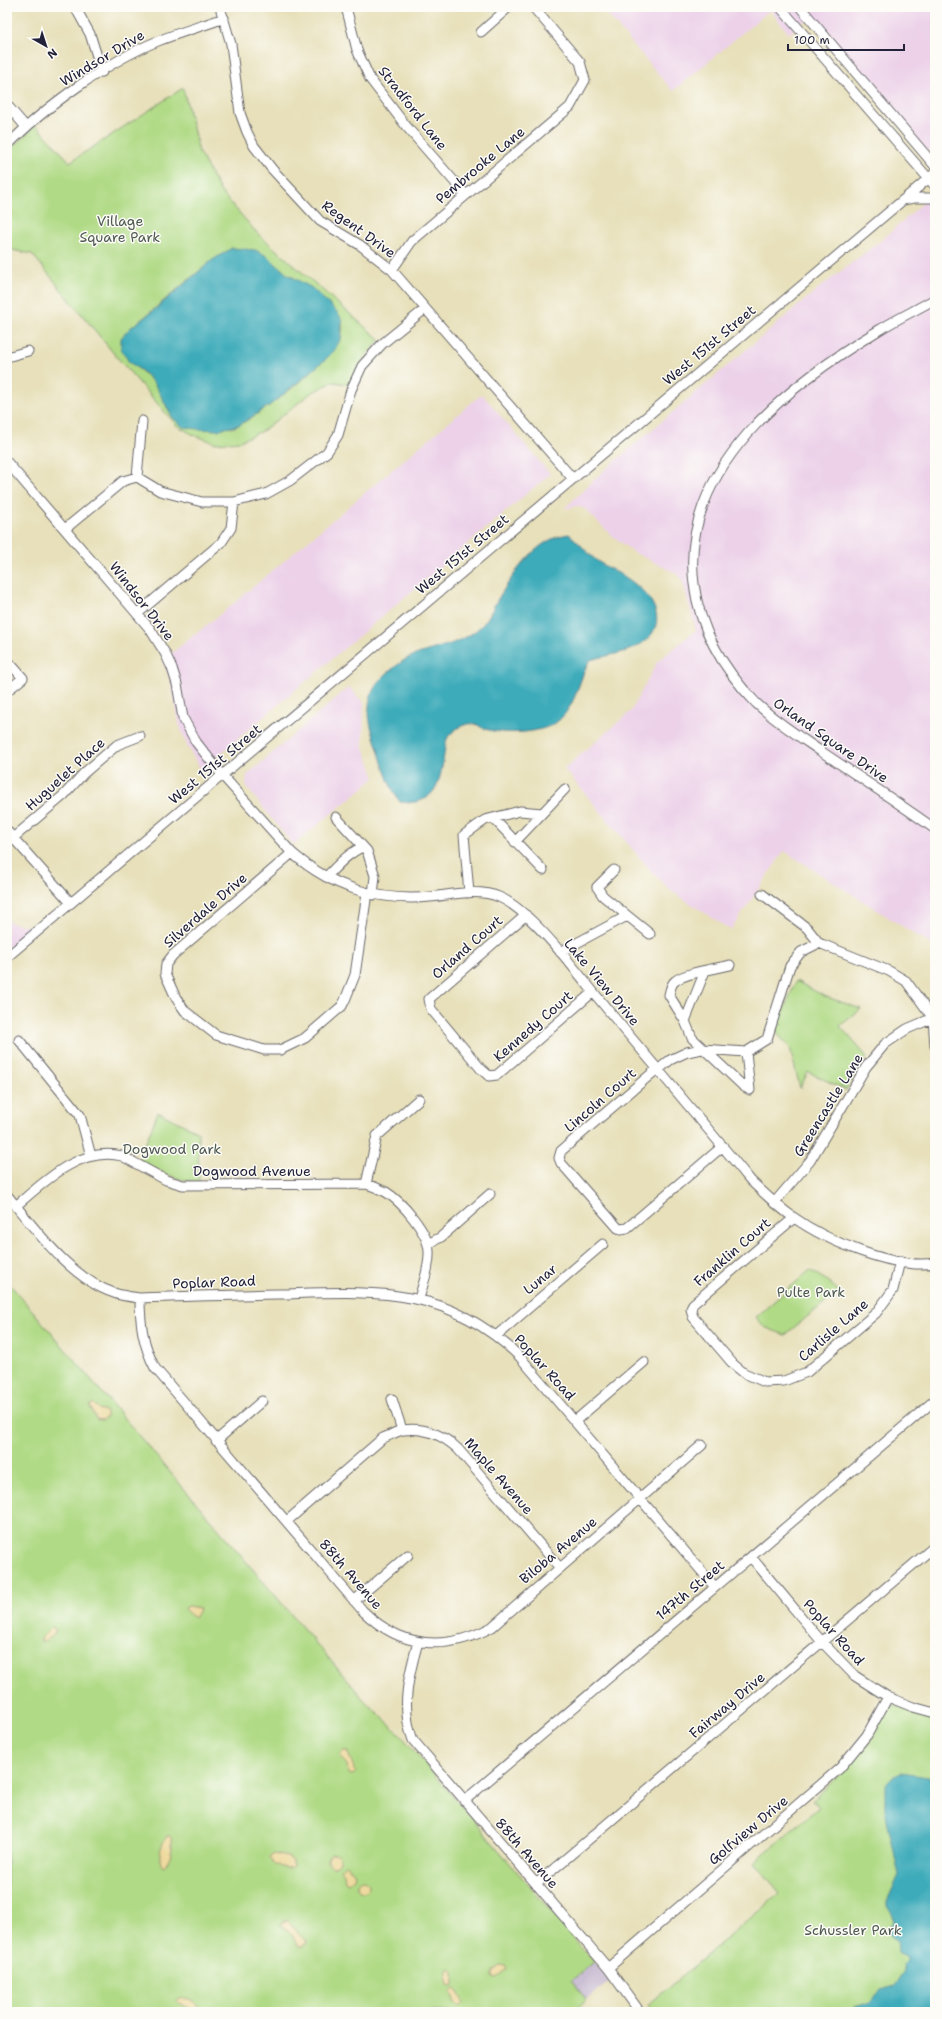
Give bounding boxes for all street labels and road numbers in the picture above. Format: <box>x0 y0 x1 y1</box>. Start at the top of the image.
street label: Windsor Drive <box>57 26 148 90</box>
street label: Stradford Lane <box>375 62 452 154</box>
street label: Pembrooke Lane <box>432 122 528 208</box>
street label: Regent Drive <box>318 196 400 262</box>
street label: West 151st Street <box>659 301 759 389</box>
street label: West 151st Street <box>412 510 512 598</box>
street label: Windsor Drive <box>106 558 178 644</box>
street label: Orland Square Drive <box>770 694 892 787</box>
street label: West 151st Street <box>165 720 265 808</box>
street label: Huguelet Place <box>21 733 109 814</box>
street label: Silverdale Drive <box>159 869 251 951</box>
street label: Orland Court <box>428 911 506 983</box>
street label: Lake View Drive <box>560 935 644 1029</box>
street label: Kennedy Court <box>489 986 577 1066</box>
street label: Greencastle Lane <box>789 1050 867 1160</box>
street label: Lincoln Court <box>560 1064 640 1136</box>
street label: Dogwood Avenue <box>193 1162 311 1180</box>
street label: Franklin Court <box>690 1214 774 1290</box>
street label: Lunar <box>519 1259 561 1298</box>
street label: Poplar Road <box>172 1272 256 1292</box>
street label: Carlisle Lane <box>794 1295 872 1365</box>
street label: Poplar Road <box>510 1330 580 1404</box>
street label: Maple Avenue <box>461 1434 537 1518</box>
street label: Biloba Avenue <box>516 1512 600 1588</box>
street label: 88th Avenue <box>315 1535 387 1613</box>
street label: 147th Street <box>652 1556 728 1624</box>
street label: Poplar Road <box>799 1595 869 1669</box>
street label: Fairway Drive <box>685 1668 769 1742</box>
street label: Golfview Drive <box>704 1791 792 1869</box>
street label: 88th Avenue <box>491 1814 563 1892</box>

